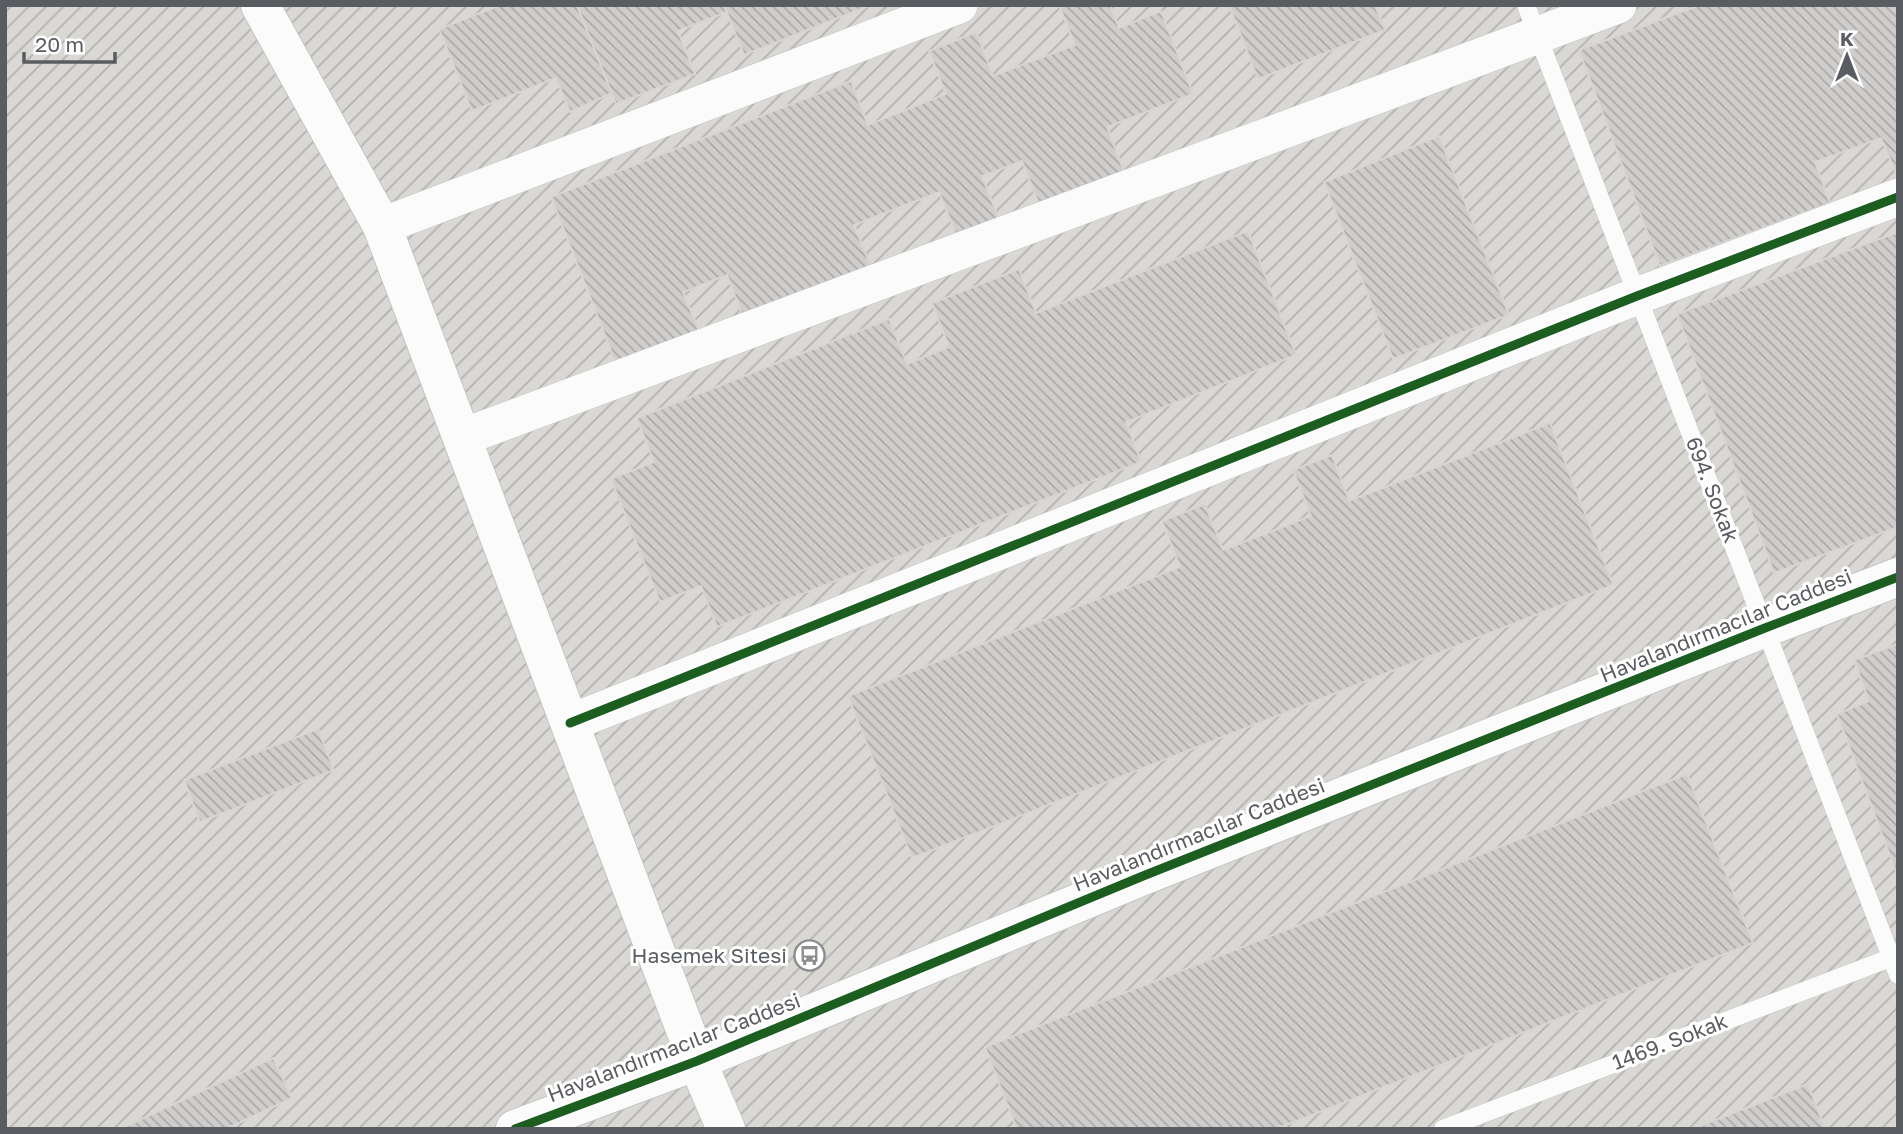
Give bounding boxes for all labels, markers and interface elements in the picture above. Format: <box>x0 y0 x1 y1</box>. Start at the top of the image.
scale bar <box>24 21 116 65</box>
north arrow <box>1812 21 1882 91</box>
text: K <box>1840 27 1854 50</box>
text: 20 m <box>35 31 84 57</box>
street label: 694. Sokak <box>1681 433 1745 546</box>
street label: Havalandırmacılar Caddesi <box>1596 563 1855 688</box>
street label: Havalandırmacılar Caddesi <box>1069 772 1328 897</box>
bus stop icon: Hasemek Sitesi <box>793 939 827 973</box>
place label: Hasemek Sitesi <box>632 942 787 968</box>
street label: Havalandırmacılar Caddesi <box>543 987 804 1107</box>
street label: 1469. Sokak <box>1608 1007 1731 1075</box>

